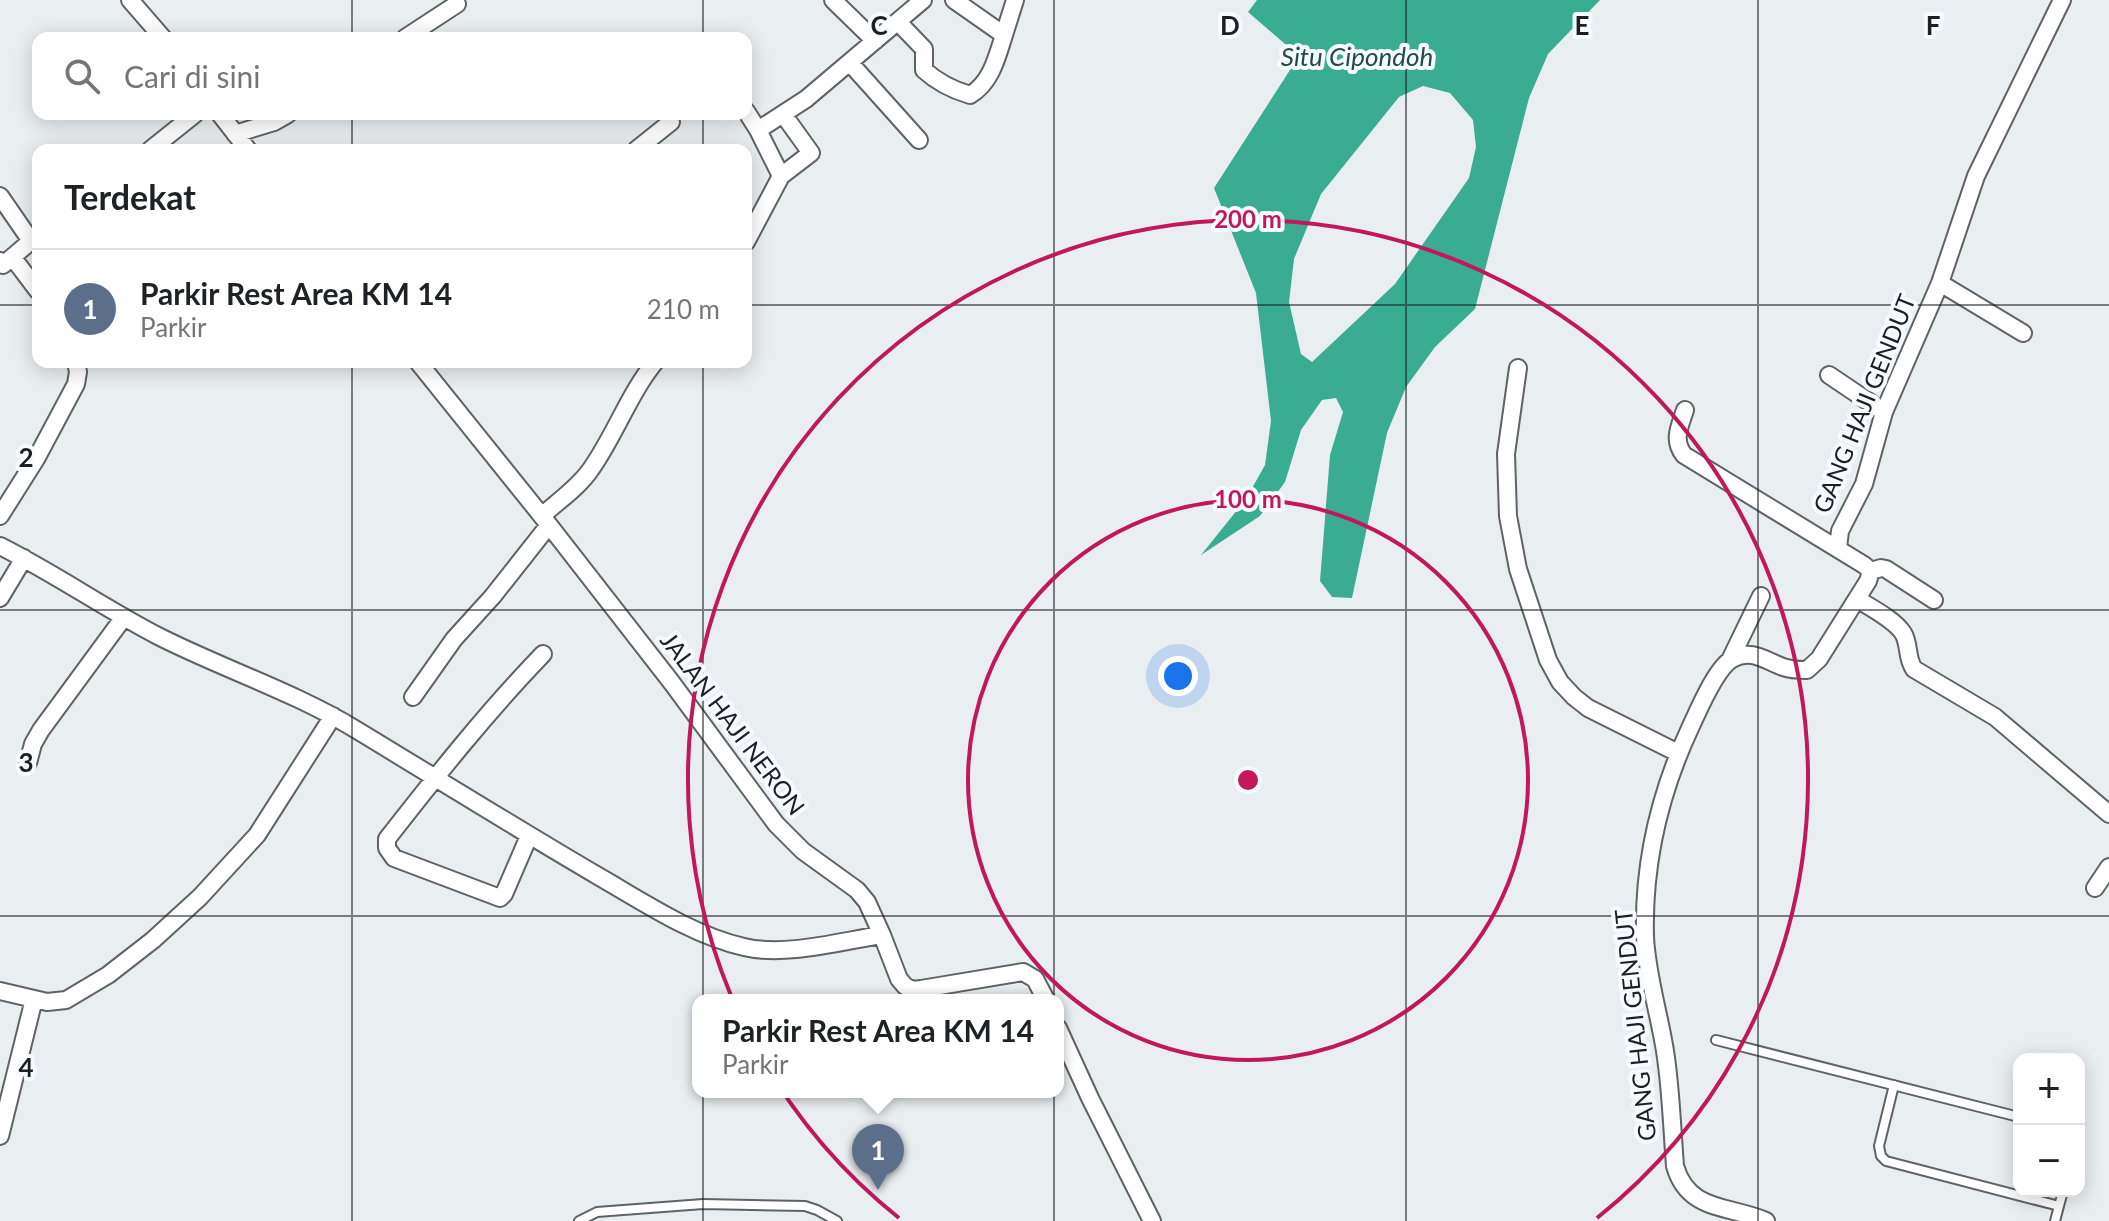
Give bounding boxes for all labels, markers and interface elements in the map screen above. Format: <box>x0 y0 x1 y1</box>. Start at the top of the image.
text: C <box>870 9 888 41</box>
text: D <box>1220 9 1240 41</box>
text: E <box>1575 9 1589 41</box>
text: F <box>1926 9 1940 41</box>
search box <box>32 32 752 120</box>
water label: Situ Cipondoh <box>1281 40 1433 72</box>
icon: search <box>60 54 104 98</box>
text: Cari di sini <box>124 58 261 94</box>
text: Terdekat <box>64 176 196 217</box>
text: 200 m <box>1214 204 1282 233</box>
text: Parkir Rest Area KM 14 <box>140 275 452 311</box>
street label: GANG HAJI GENDUT <box>1807 290 1921 517</box>
text: 1 <box>82 293 98 325</box>
text: 210 m <box>647 293 720 325</box>
text: Parkir <box>140 311 207 343</box>
text: 2 <box>18 441 34 473</box>
text: 100 m <box>1214 484 1282 513</box>
street label: JALAN HAJI NERON <box>655 626 811 820</box>
your location <box>1158 656 1198 696</box>
text: 3 <box>18 746 34 778</box>
centre of rings <box>1234 766 1262 794</box>
street label: GANG HAJI GENDUT <box>1608 908 1661 1143</box>
popup <box>692 994 1064 1098</box>
text: Parkir Rest Area KM 14 <box>722 1012 1034 1048</box>
text: Parkir <box>722 1048 788 1080</box>
text: 4 <box>18 1051 34 1083</box>
map controls <box>2013 1053 2085 1197</box>
button: + <box>2013 1053 2085 1125</box>
pin: 1 <box>852 1124 904 1190</box>
button: − <box>2013 1125 2085 1197</box>

